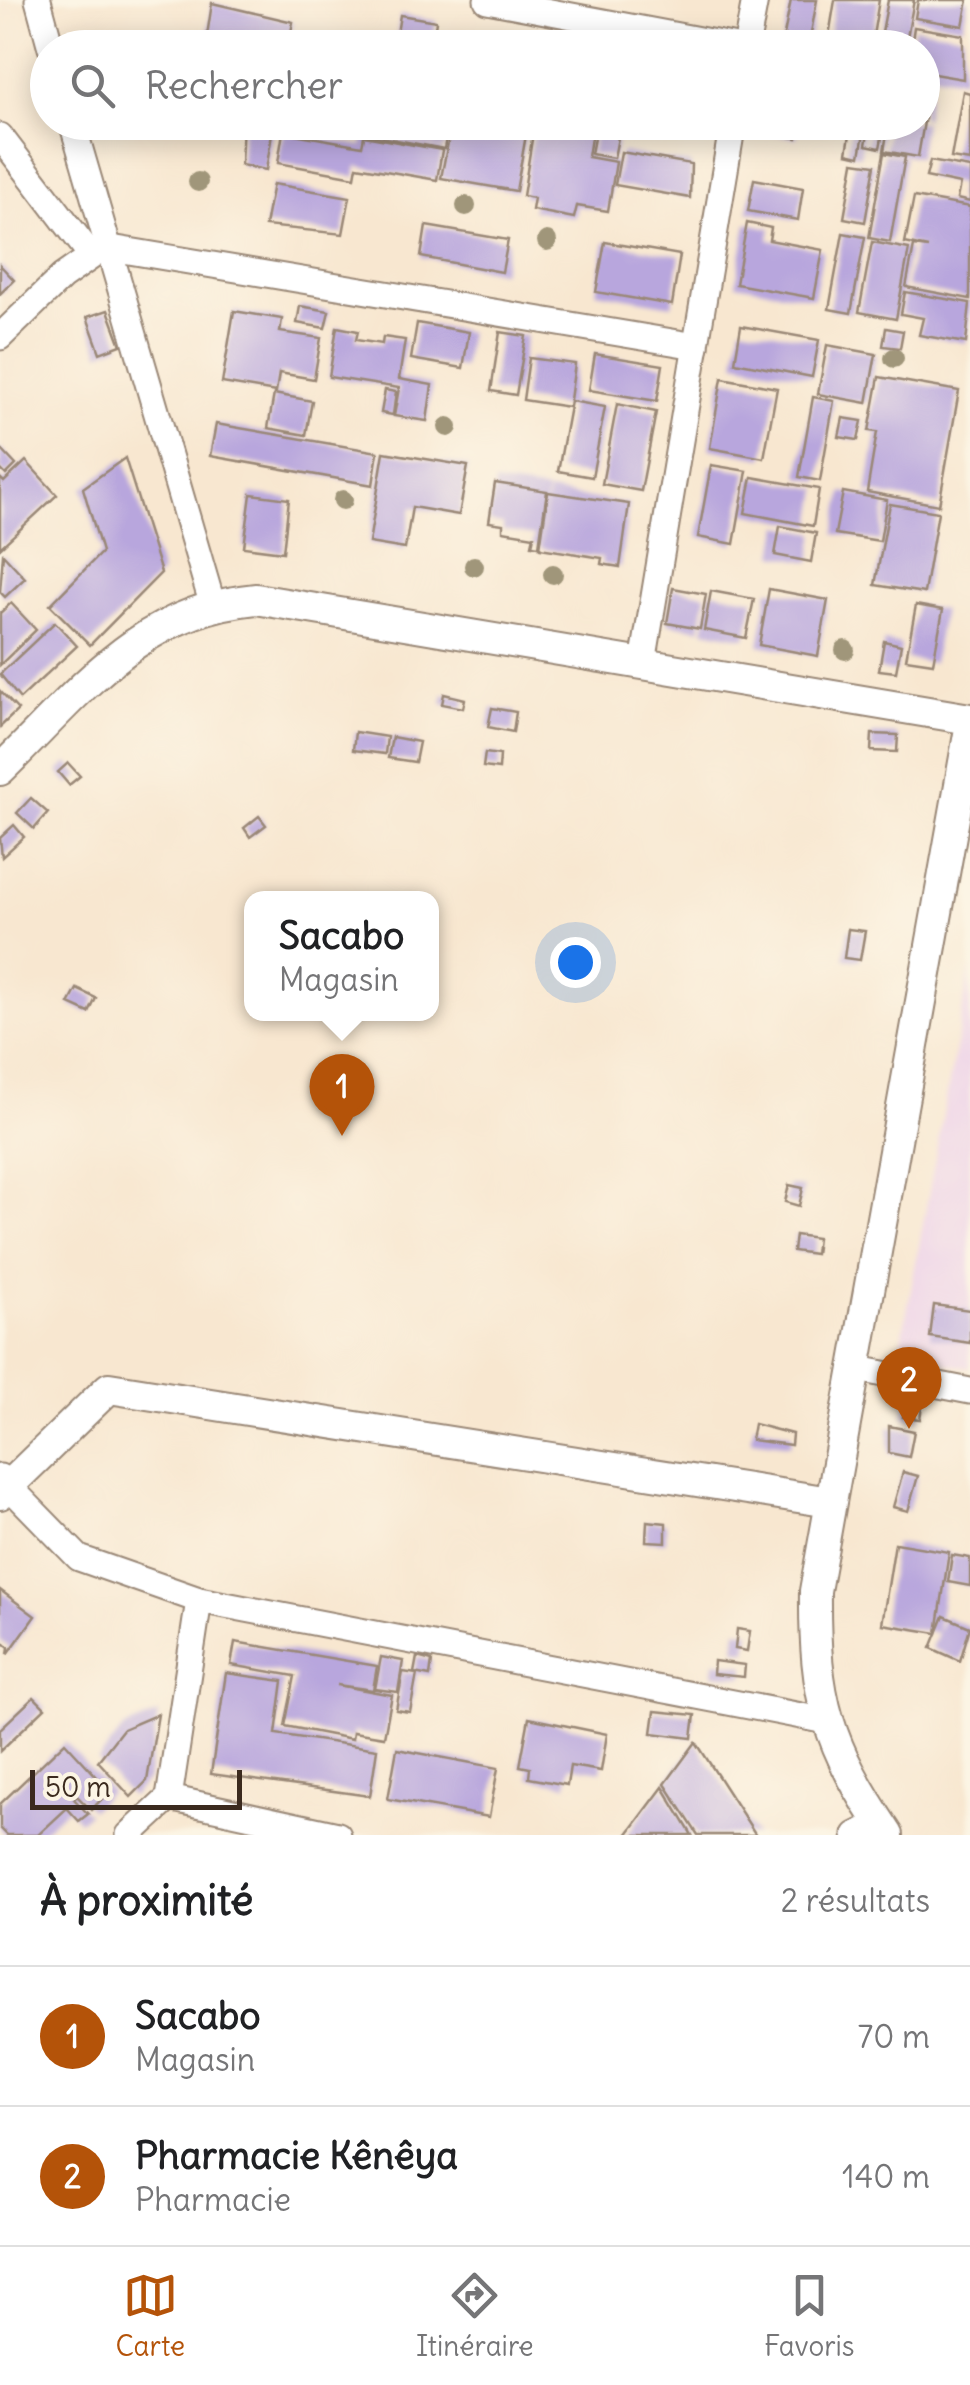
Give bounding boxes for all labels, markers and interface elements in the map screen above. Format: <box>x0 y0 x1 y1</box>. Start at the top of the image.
search box <box>30 30 940 140</box>
icon: search <box>65 58 120 113</box>
text: Rechercher <box>145 62 343 109</box>
popup <box>244 891 439 1021</box>
text: Sacabo <box>279 912 404 959</box>
your location <box>550 937 601 988</box>
text: Magasin <box>279 959 399 1000</box>
pin: 1 <box>310 1054 374 1136</box>
pin: 2 <box>876 1346 942 1429</box>
scale bar <box>30 1765 242 1810</box>
text: 50 m <box>45 1769 111 1805</box>
text: À proximité <box>40 1874 253 1926</box>
text: 2 résultats <box>781 1880 930 1921</box>
text: Sacabo <box>135 1992 261 2039</box>
text: 1 <box>66 2016 79 2057</box>
text: 70 m <box>858 2016 930 2057</box>
text: Magasin <box>135 2039 255 2080</box>
text: Pharmacie Kênêya <box>135 2132 458 2179</box>
text: 2 <box>64 2156 81 2197</box>
text: 140 m <box>842 2156 930 2197</box>
text: Pharmacie <box>135 2179 291 2220</box>
tab: Carte <box>115 2268 185 2364</box>
tab: Itinéraire <box>416 2268 534 2364</box>
tab: Favoris <box>764 2268 855 2364</box>

